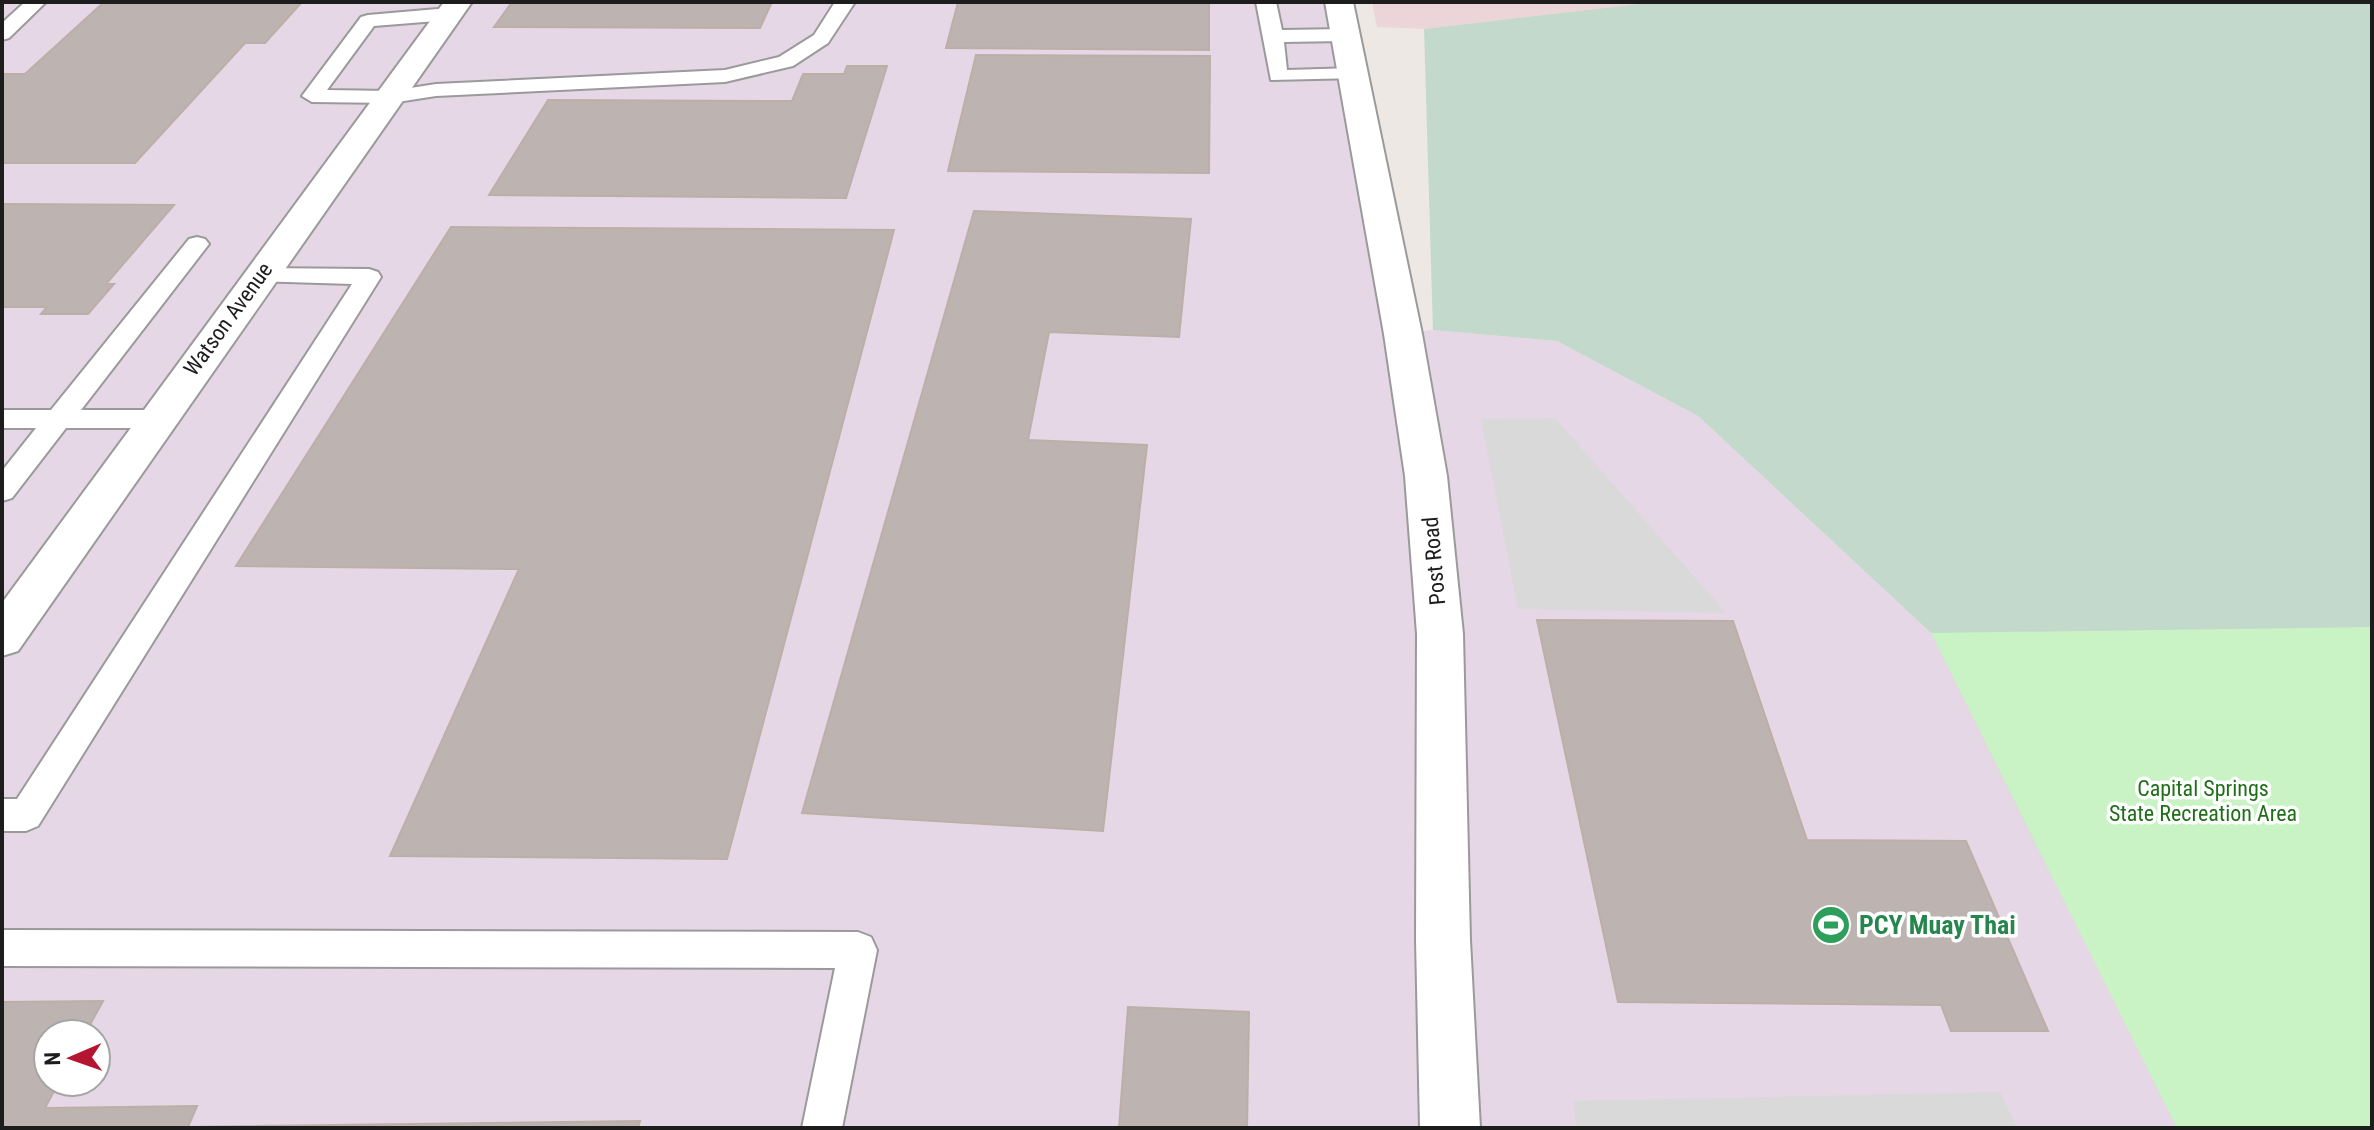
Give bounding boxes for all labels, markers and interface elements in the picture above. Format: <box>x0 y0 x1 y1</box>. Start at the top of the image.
street label: Watson Avenue <box>179 258 277 380</box>
street label: Post Road <box>1418 516 1450 606</box>
park label: Capital Springs State Recreation Area <box>2109 776 2297 826</box>
sports icon: PCY Muay Thai <box>1810 904 1852 946</box>
place label: PCY Muay Thai <box>1859 910 2016 940</box>
north arrow <box>32 1018 112 1098</box>
text: N <box>40 1052 65 1066</box>

